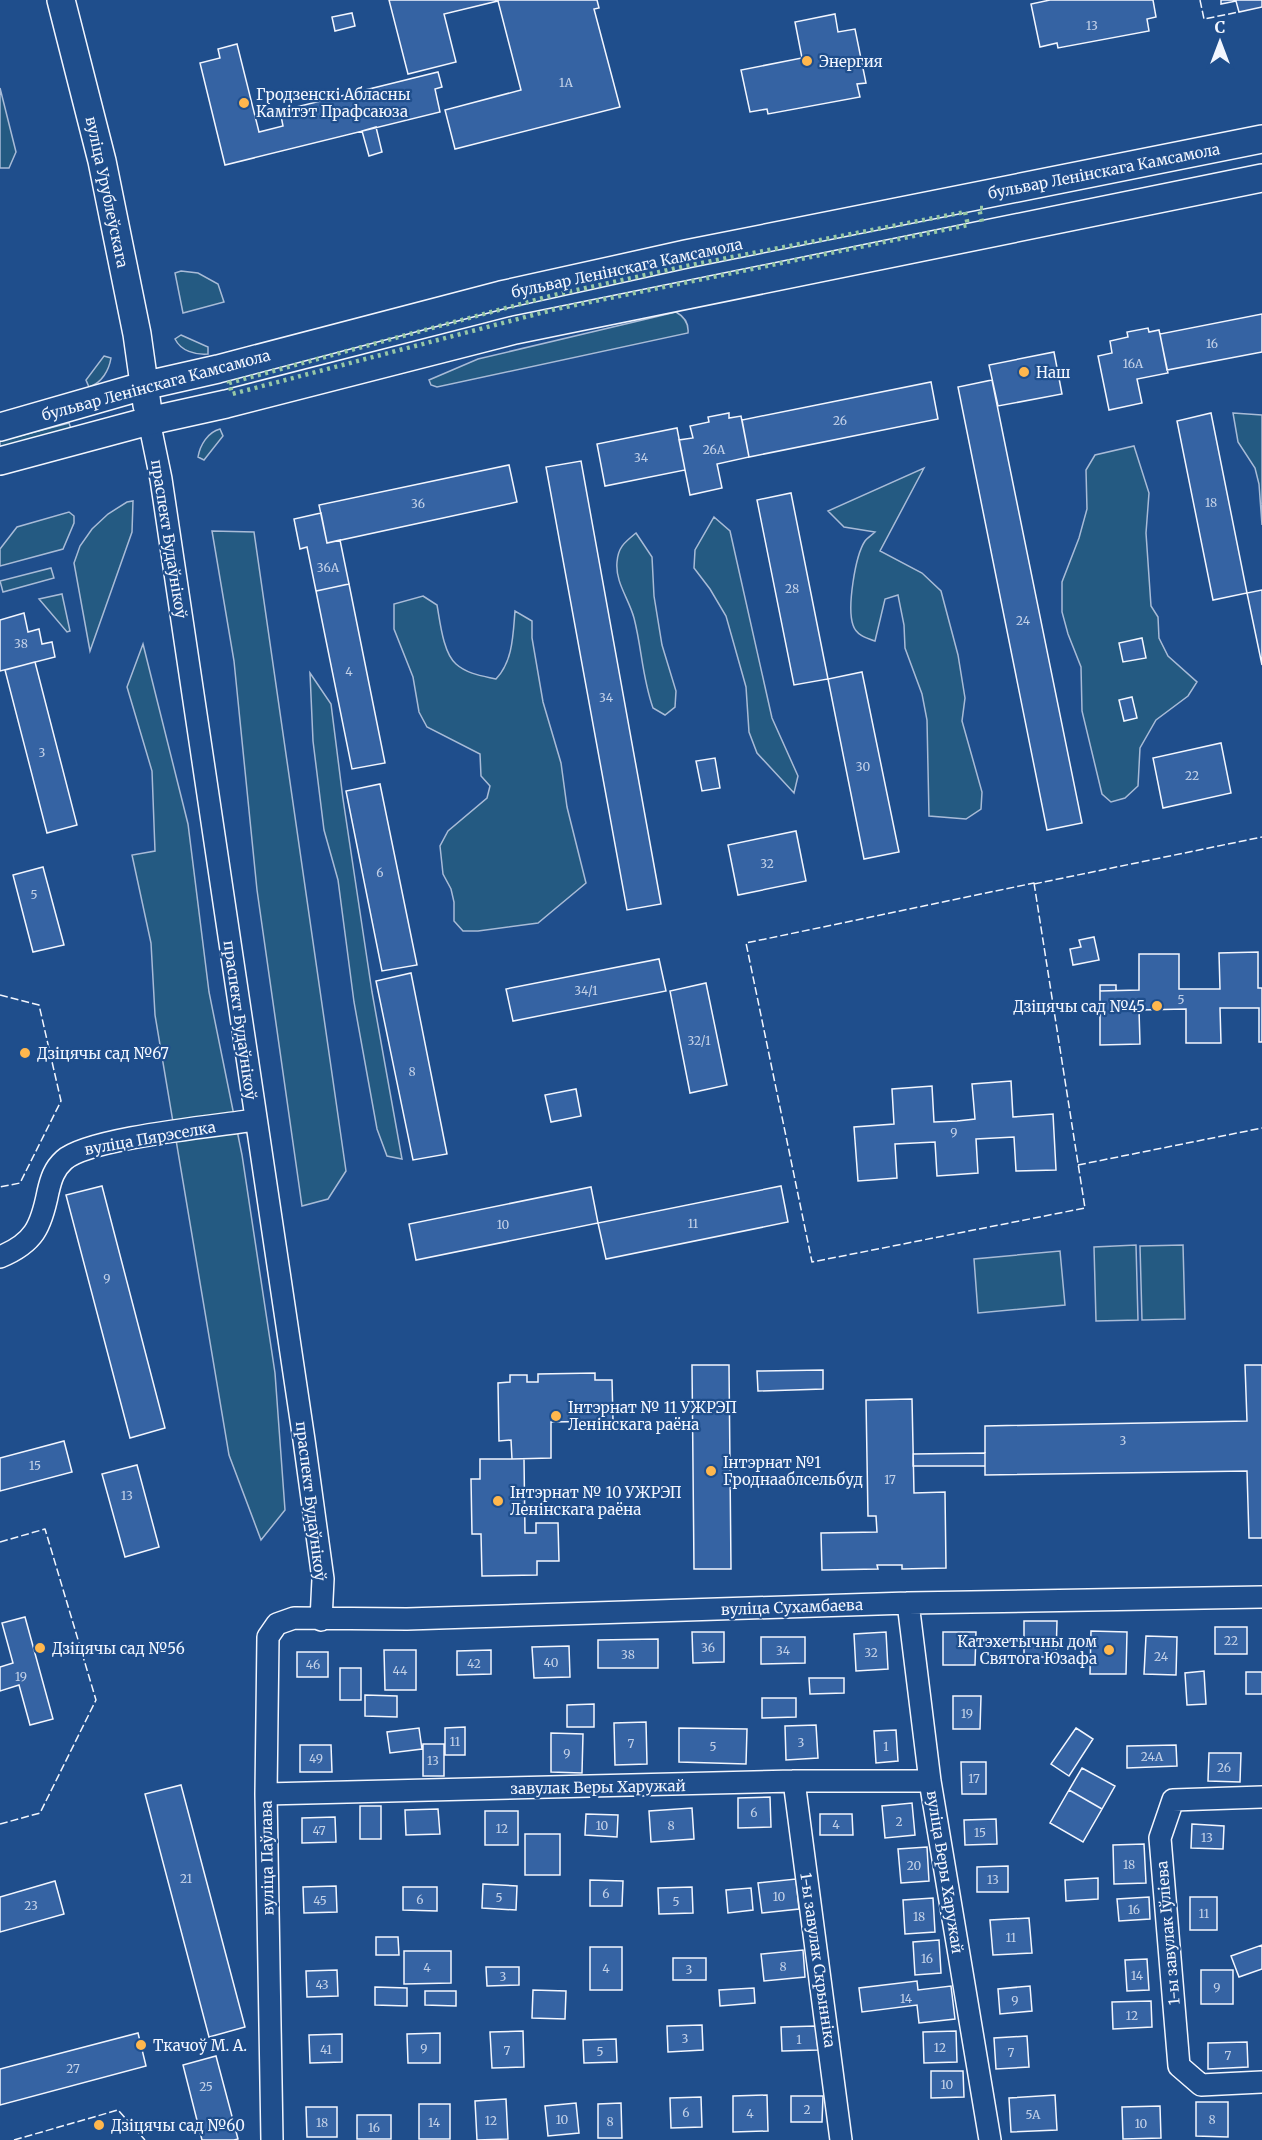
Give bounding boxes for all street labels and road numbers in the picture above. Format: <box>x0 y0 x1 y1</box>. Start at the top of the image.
street label: вуліца Урублеўскага <box>82 115 132 269</box>
street label: бульвар Ленінскага Камсамола <box>986 139 1222 203</box>
street label: бульвар Ленінскага Камсамола <box>510 234 744 302</box>
street label: бульвар Ленінскага Камсамола <box>40 345 272 425</box>
street label: праспект Будаўнікоў <box>147 458 191 620</box>
street label: праспект Будаўнікоў <box>219 939 261 1101</box>
street label: вуліца Пярэселка <box>83 1117 217 1159</box>
street label: праспект Будаўнікоў <box>292 1420 330 1582</box>
street label: вуліца Сухамбаева <box>721 1595 863 1619</box>
street label: завулак Веры Харужай <box>510 1776 686 1798</box>
street label: вуліца Веры Харужай <box>923 1789 967 1955</box>
street label: вуліца Паўлава <box>256 1800 278 1916</box>
street label: 1-ы завулак Іўліева <box>1152 1860 1184 2006</box>
street label: 1-ы завулак Скрынніка <box>797 1871 839 2049</box>

